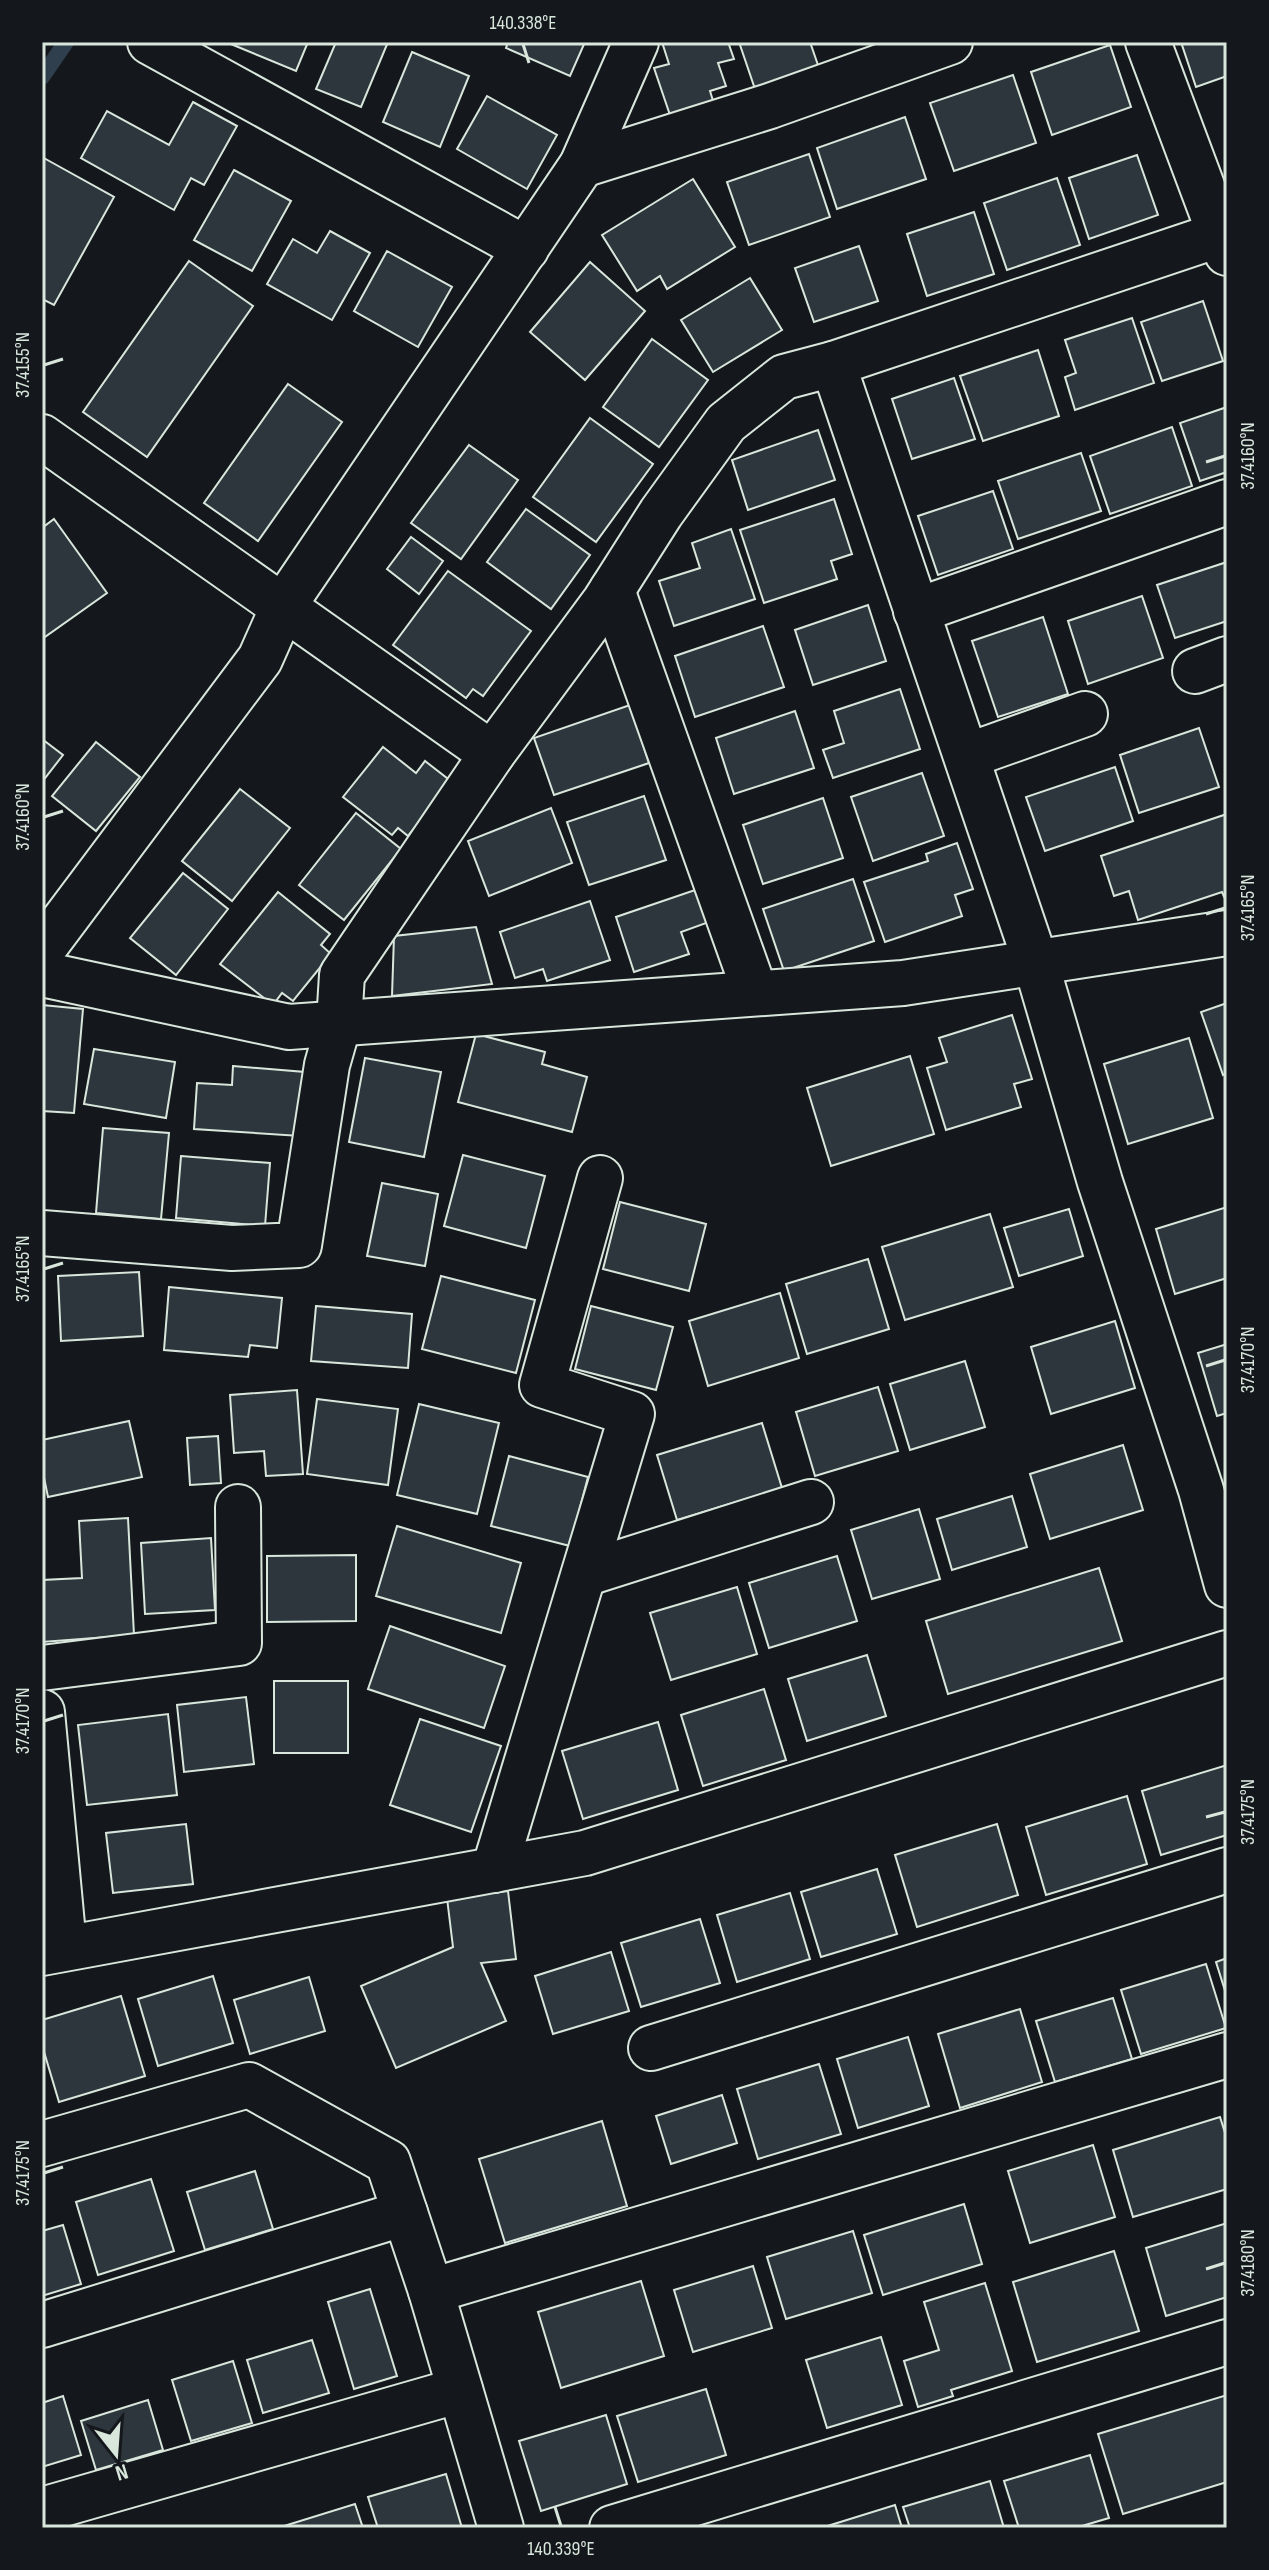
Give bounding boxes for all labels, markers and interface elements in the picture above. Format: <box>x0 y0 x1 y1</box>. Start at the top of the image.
text: 140.338°E <box>490 11 556 35</box>
text: 37.4155°N <box>11 332 35 398</box>
text: 37.4160°N <box>1236 422 1260 490</box>
text: 37.4160°N <box>11 783 35 851</box>
text: 37.4165°N <box>1236 875 1260 941</box>
text: 37.4165°N <box>11 1236 35 1302</box>
text: 37.4170°N <box>1236 1327 1260 1393</box>
text: 37.4170°N <box>11 1688 35 1754</box>
text: 37.4175°N <box>1236 1779 1260 1845</box>
text: 37.4175°N <box>11 2140 35 2206</box>
text: 37.4180°N <box>1236 2229 1260 2297</box>
north arrow <box>76 2414 156 2494</box>
text: N <box>112 2457 131 2486</box>
text: 140.339°E <box>527 2537 595 2561</box>

